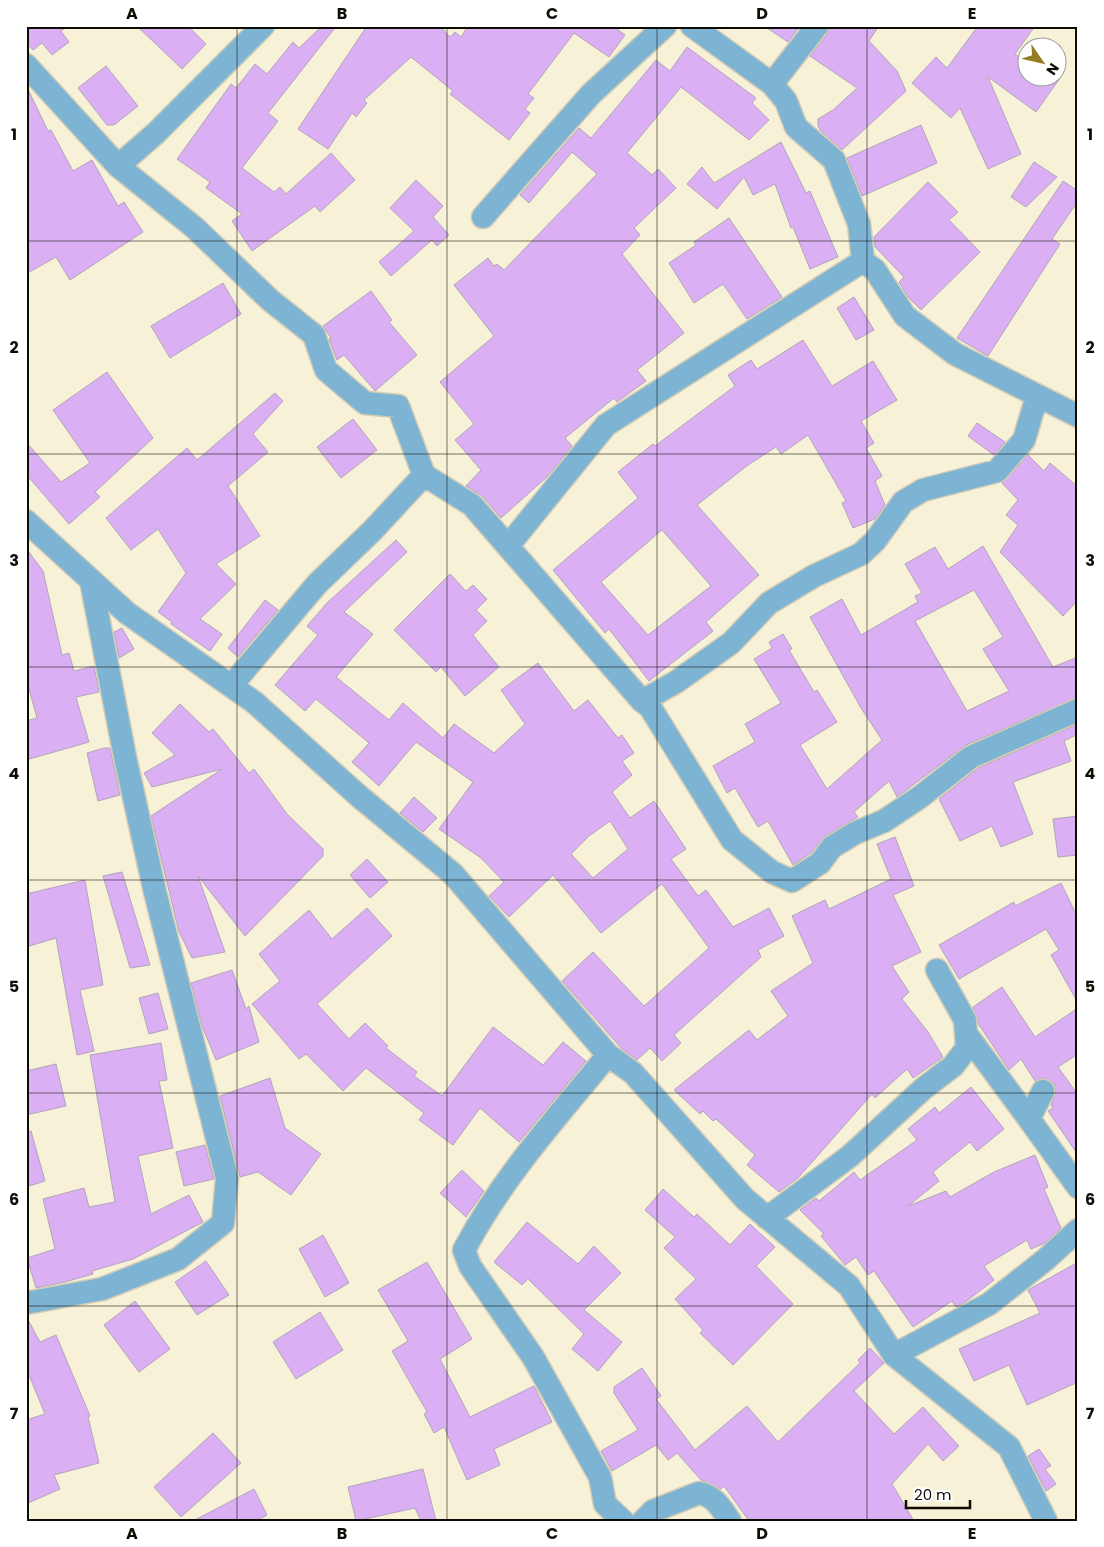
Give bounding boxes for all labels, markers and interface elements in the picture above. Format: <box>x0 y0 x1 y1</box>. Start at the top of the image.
text: A <box>126 2 138 25</box>
text: B <box>337 2 347 25</box>
text: C <box>546 2 558 25</box>
text: D <box>756 2 768 25</box>
text: E <box>968 2 976 25</box>
north arrow <box>1016 38 1066 88</box>
text: N <box>1042 59 1064 79</box>
text: 1 <box>11 123 17 146</box>
text: 1 <box>1087 123 1093 146</box>
text: 2 <box>9 336 19 359</box>
text: 2 <box>1085 336 1095 359</box>
text: 3 <box>9 549 19 572</box>
text: 3 <box>1085 549 1095 572</box>
text: 4 <box>9 762 20 785</box>
text: 4 <box>1085 762 1096 785</box>
text: 5 <box>9 975 19 998</box>
text: 5 <box>1085 975 1095 998</box>
text: 6 <box>9 1188 19 1211</box>
text: 6 <box>1085 1188 1095 1211</box>
text: 7 <box>10 1402 19 1425</box>
text: 7 <box>1086 1402 1095 1425</box>
scale bar <box>906 1477 970 1509</box>
text: 20 m <box>914 1484 952 1505</box>
text: A <box>126 1522 138 1545</box>
text: B <box>337 1522 347 1545</box>
text: C <box>546 1522 558 1545</box>
text: D <box>756 1522 768 1545</box>
text: E <box>968 1522 976 1545</box>

